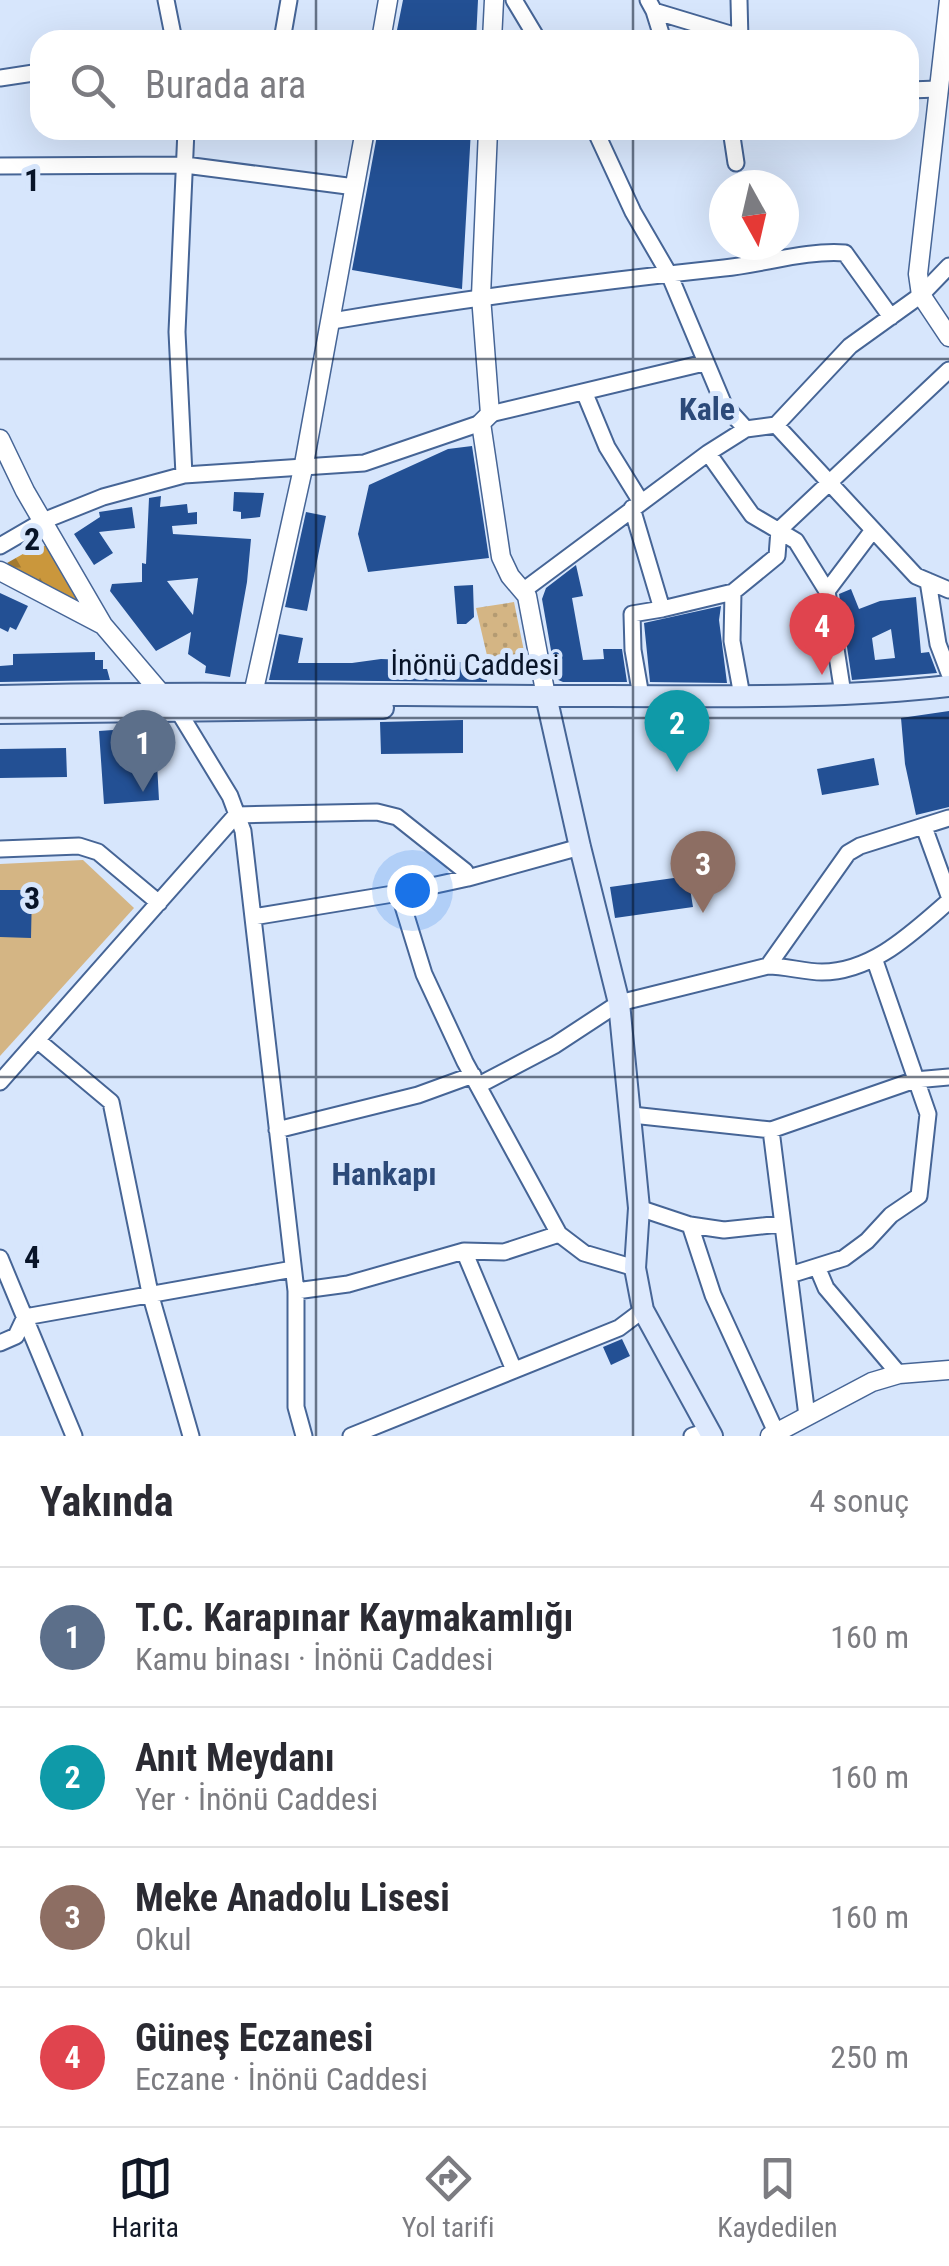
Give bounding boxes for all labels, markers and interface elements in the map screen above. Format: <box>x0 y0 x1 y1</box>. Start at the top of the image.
search box <box>30 30 919 140</box>
icon: search <box>65 58 120 113</box>
text: Burada ara <box>145 63 306 107</box>
text: 1 <box>24 161 40 199</box>
north arrow <box>709 170 799 260</box>
district label: Kale <box>679 390 735 428</box>
text: 2 <box>24 520 40 558</box>
pin: 4 <box>790 592 854 675</box>
street label: İnönü Caddesi <box>391 647 559 682</box>
pin: 2 <box>644 690 710 772</box>
pin: 1 <box>110 710 176 792</box>
pin: 3 <box>670 830 736 913</box>
your location <box>387 865 438 916</box>
text: 3 <box>24 879 40 917</box>
district label: Hankapı <box>331 1155 437 1193</box>
text: 4 <box>24 1238 40 1276</box>
text: Yakında <box>40 1477 174 1526</box>
text: 4 sonuç <box>809 1482 909 1520</box>
text: T.C. Karapınar Kaymakamlığı <box>135 1596 573 1640</box>
text: 1 <box>64 1618 81 1656</box>
text: 160 m <box>830 1618 909 1656</box>
text: Kamu binası · İnönü Caddesi <box>135 1640 493 1678</box>
text: Anıt Meydanı <box>135 1736 335 1780</box>
text: 2 <box>64 1758 81 1796</box>
text: 160 m <box>830 1758 909 1796</box>
text: Yer · İnönü Caddesi <box>135 1780 378 1818</box>
text: Meke Anadolu Lisesi <box>135 1876 450 1920</box>
text: 3 <box>64 1898 81 1936</box>
text: 160 m <box>830 1898 909 1936</box>
text: Okul <box>135 1920 191 1958</box>
text: Güneş Eczanesi <box>135 2016 373 2060</box>
text: 4 <box>64 2038 81 2076</box>
text: 250 m <box>830 2038 909 2076</box>
text: Eczane · İnönü Caddesi <box>135 2060 428 2098</box>
tab: Harita <box>111 2151 179 2244</box>
tab: Yol tarifi <box>402 2151 494 2244</box>
tab: Kaydedilen <box>717 2151 838 2244</box>

